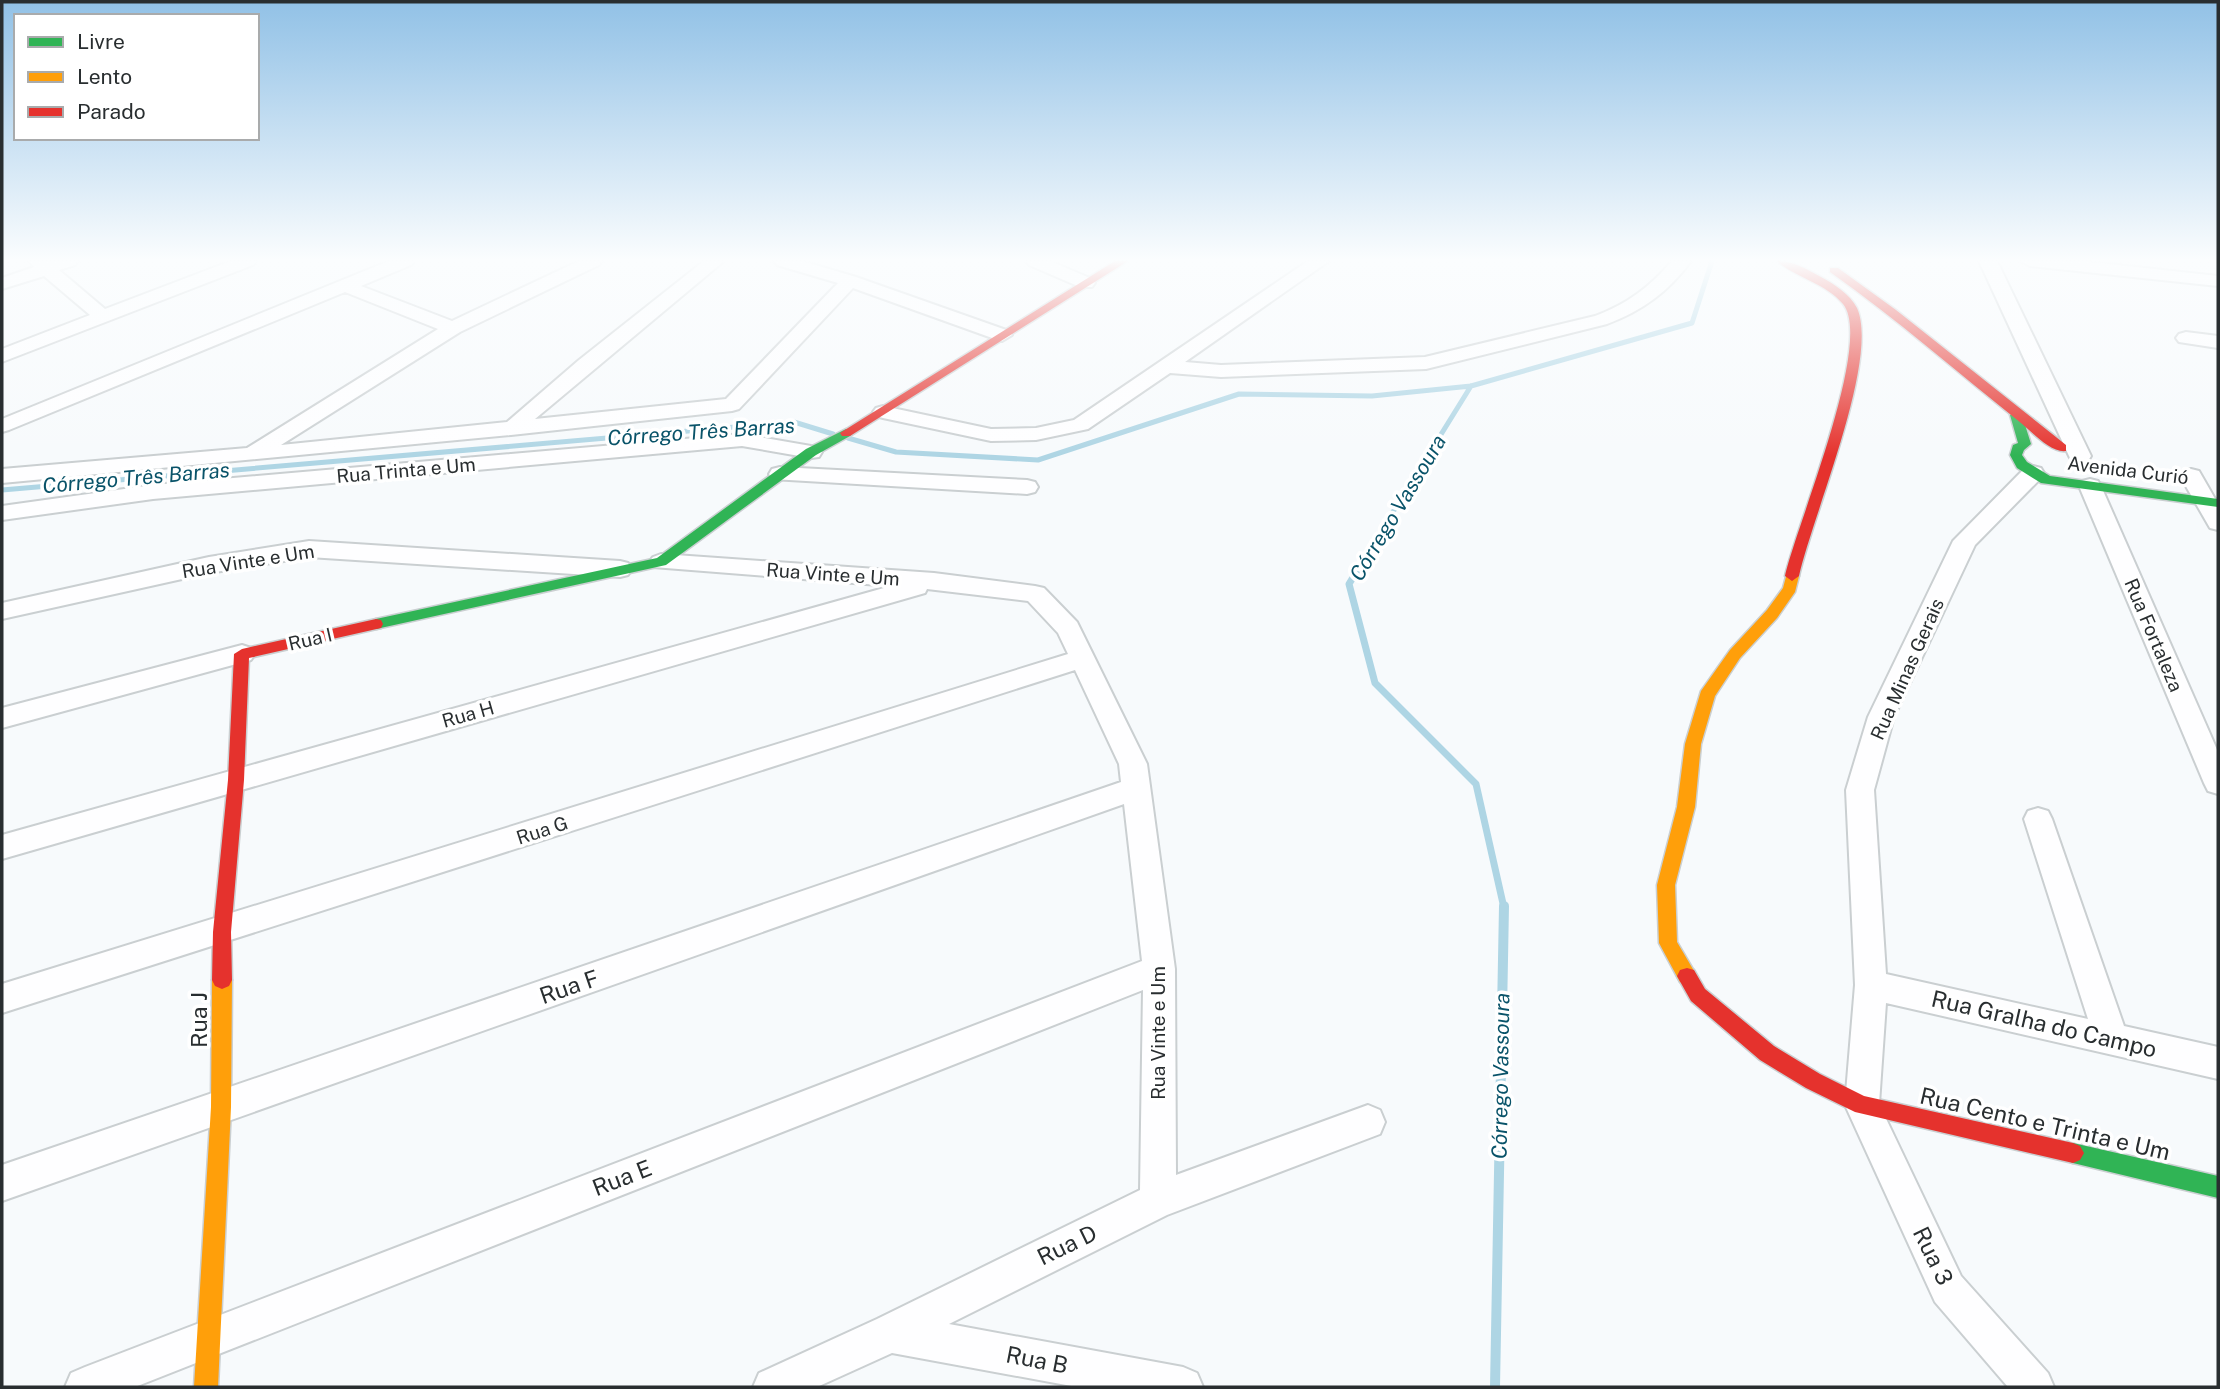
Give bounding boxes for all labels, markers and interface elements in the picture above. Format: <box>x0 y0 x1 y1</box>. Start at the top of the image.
legend <box>14 14 259 140</box>
text: Livre <box>77 29 125 54</box>
text: Lento <box>77 64 132 89</box>
text: Parado <box>77 99 146 124</box>
water label: Córrego Três Barras <box>606 412 796 451</box>
water label: Córrego Vassoura <box>1344 430 1451 585</box>
street label: Avenida Curió <box>2066 452 2190 488</box>
street label: Rua Trinta e Um <box>336 453 476 487</box>
water label: Córrego Três Barras <box>41 457 231 498</box>
street label: Rua Vinte e Um <box>180 540 316 582</box>
street label: Rua Vinte e Um <box>766 558 900 590</box>
street label: Rua Fortaleza <box>2120 575 2188 695</box>
street label: Rua Minas Gerais <box>1866 595 1948 743</box>
street label: Rua I <box>286 623 334 655</box>
street label: Rua H <box>439 696 497 732</box>
street label: Rua G <box>514 811 570 849</box>
street label: Rua F <box>536 964 602 1009</box>
street label: Rua Vinte e Um <box>1147 966 1169 1100</box>
street label: Rua Gralha do Campo <box>1929 984 2159 1063</box>
street label: Rua J <box>185 992 212 1048</box>
water label: Córrego Vassoura <box>1487 993 1514 1159</box>
street label: Rua Cento e Trinta e Um <box>1917 1082 2173 1165</box>
street label: Rua E <box>588 1154 655 1201</box>
street label: Rua D <box>1033 1219 1101 1270</box>
street label: Rua 3 <box>1908 1222 1959 1289</box>
street label: Rua B <box>1004 1340 1070 1379</box>

